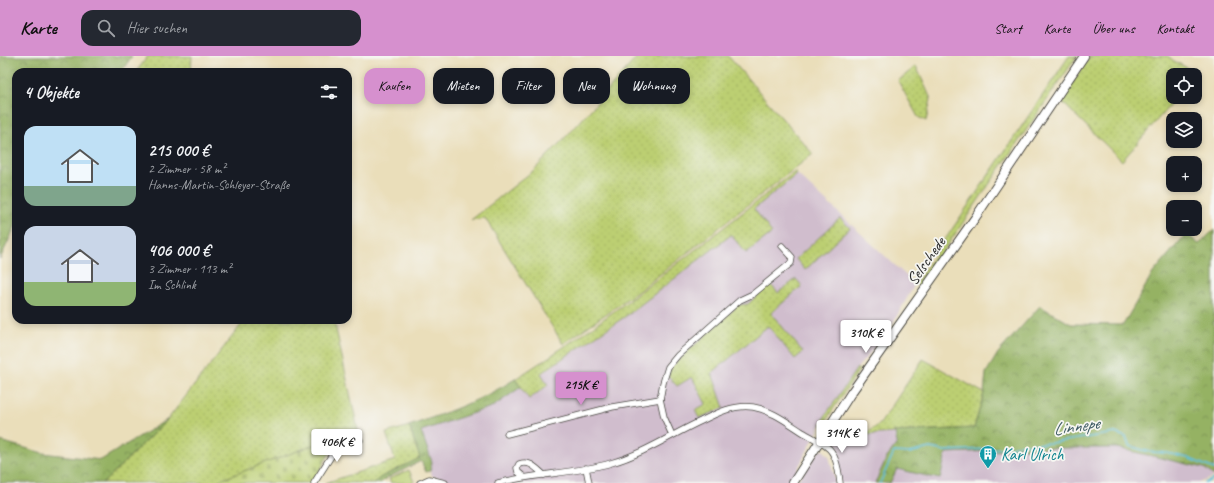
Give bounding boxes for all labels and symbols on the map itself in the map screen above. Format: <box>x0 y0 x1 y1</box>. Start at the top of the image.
street label: Selschede <box>902 232 951 289</box>
pin: 310K € <box>833 320 899 354</box>
pin: 215K € <box>548 372 614 406</box>
water label: Linnepe <box>1052 411 1103 440</box>
pin: 314K € <box>809 420 875 454</box>
pin: 406K € <box>304 429 370 463</box>
building icon: Karl Ulrich <box>978 444 998 469</box>
place label: Karl Ulrich <box>1001 444 1064 465</box>

